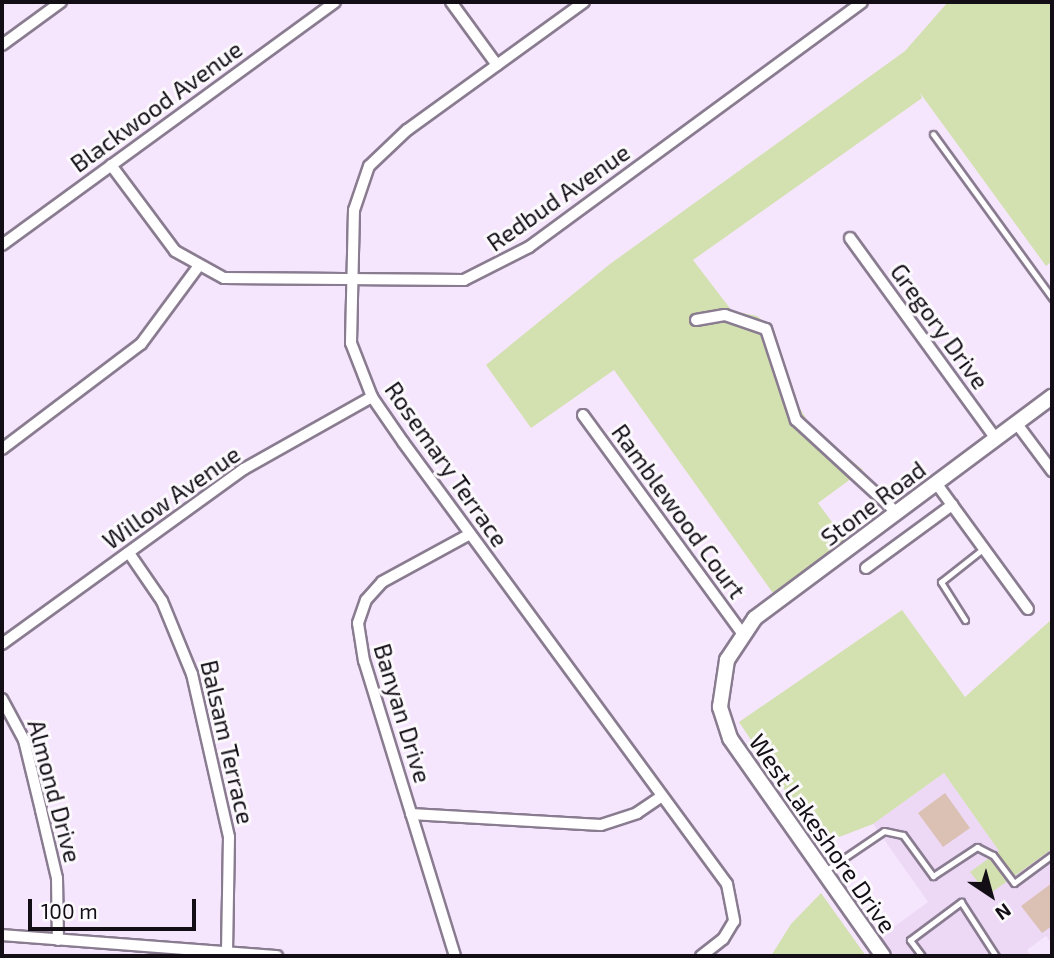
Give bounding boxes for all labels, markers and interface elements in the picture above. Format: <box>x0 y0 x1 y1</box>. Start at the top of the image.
street label: Blackwood Avenue <box>64 34 248 178</box>
street label: Redbud Avenue <box>481 137 635 257</box>
street label: Gregory Drive <box>885 257 995 395</box>
street label: Rosemary Terrace <box>379 375 515 553</box>
street label: Ramblewood Court <box>606 418 752 604</box>
street label: Willow Avenue <box>96 439 246 555</box>
street label: Stone Road <box>815 454 931 552</box>
street label: Banyan Drive <box>368 640 438 786</box>
street label: Balsam Terrace <box>195 657 261 827</box>
street label: Almond Drive <box>22 716 88 866</box>
street label: West Lakeshore Drive <box>743 728 903 938</box>
north arrow <box>956 860 1026 930</box>
scale bar <box>32 884 200 928</box>
text: 100 m <box>41 898 98 923</box>
text: N <box>991 899 1016 926</box>

